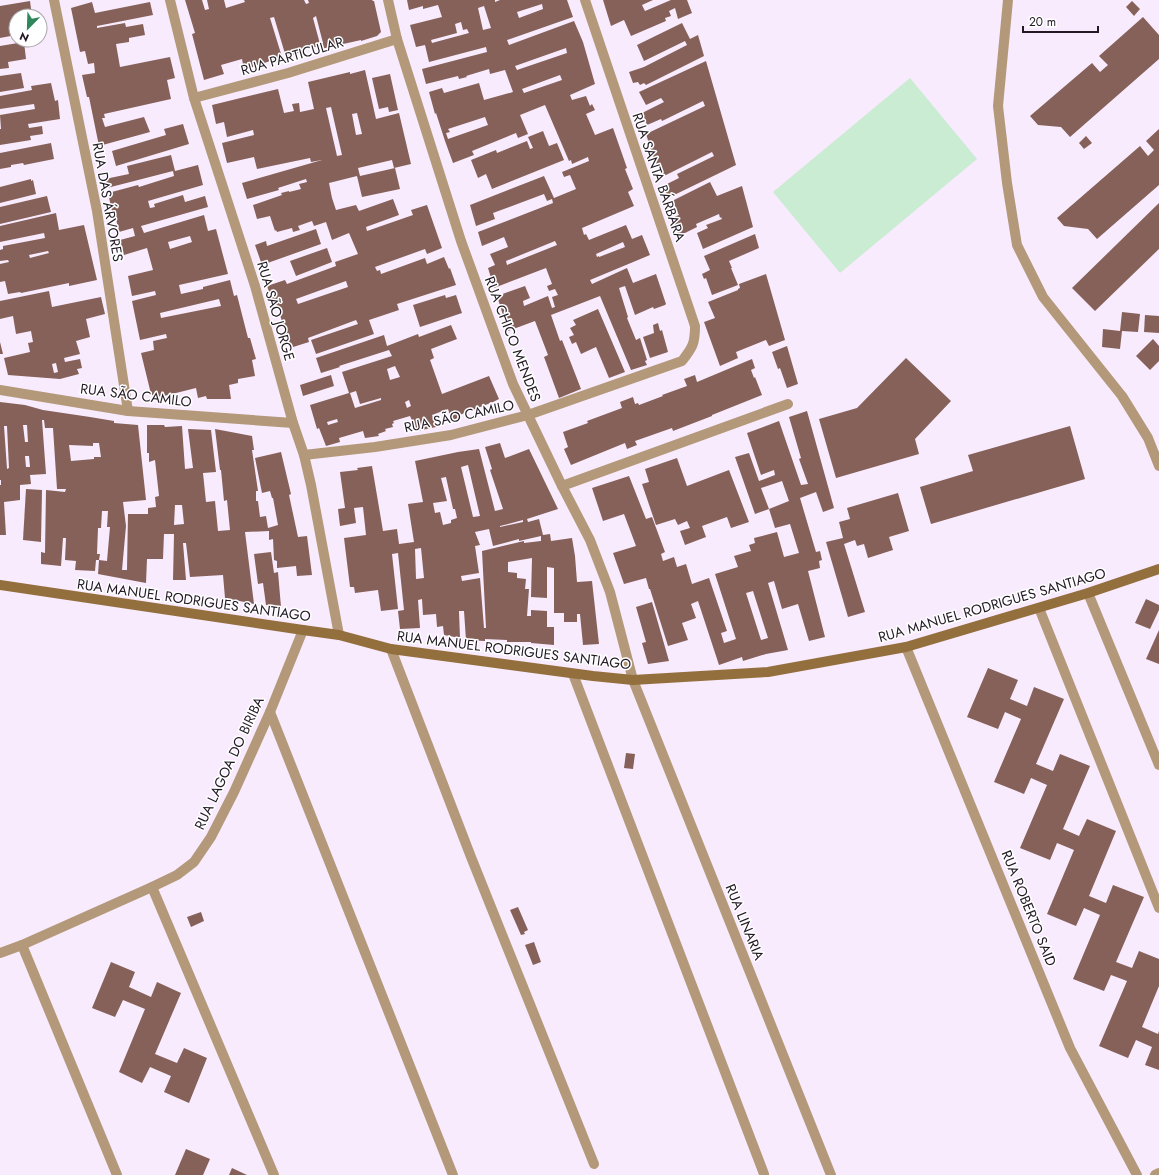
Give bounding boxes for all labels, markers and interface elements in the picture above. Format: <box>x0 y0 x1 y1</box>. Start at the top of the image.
north arrow <box>8 8 48 48</box>
scale bar <box>1023 8 1098 34</box>
text: 20 m <box>1029 13 1056 31</box>
text: N <box>17 28 31 46</box>
street label: RUA PARTICULAR <box>238 32 346 80</box>
street label: RUA SANTA BÁRBARA <box>628 110 691 245</box>
street label: RUA DAS ÁRVORES <box>88 141 128 263</box>
street label: RUA SÃO JORGE <box>252 259 300 363</box>
street label: RUA CHICO MENDES <box>480 273 546 405</box>
street label: RUA SÃO CAMILO <box>79 378 193 412</box>
street label: RUA SÃO CAMILO <box>402 395 516 437</box>
street label: RUA MANUEL RODRIGUES SANTIAGO <box>876 563 1108 647</box>
street label: RUA MANUEL RODRIGUES SANTIAGO <box>76 574 312 626</box>
street label: RUA MANUEL RODRIGUES SANTIAGO <box>396 626 632 674</box>
street label: RUA LAGOA DO BIRIBA <box>189 693 269 833</box>
street label: RUA ROBERTO SAID <box>997 847 1061 969</box>
street label: RUA LINARIA <box>721 881 770 964</box>

